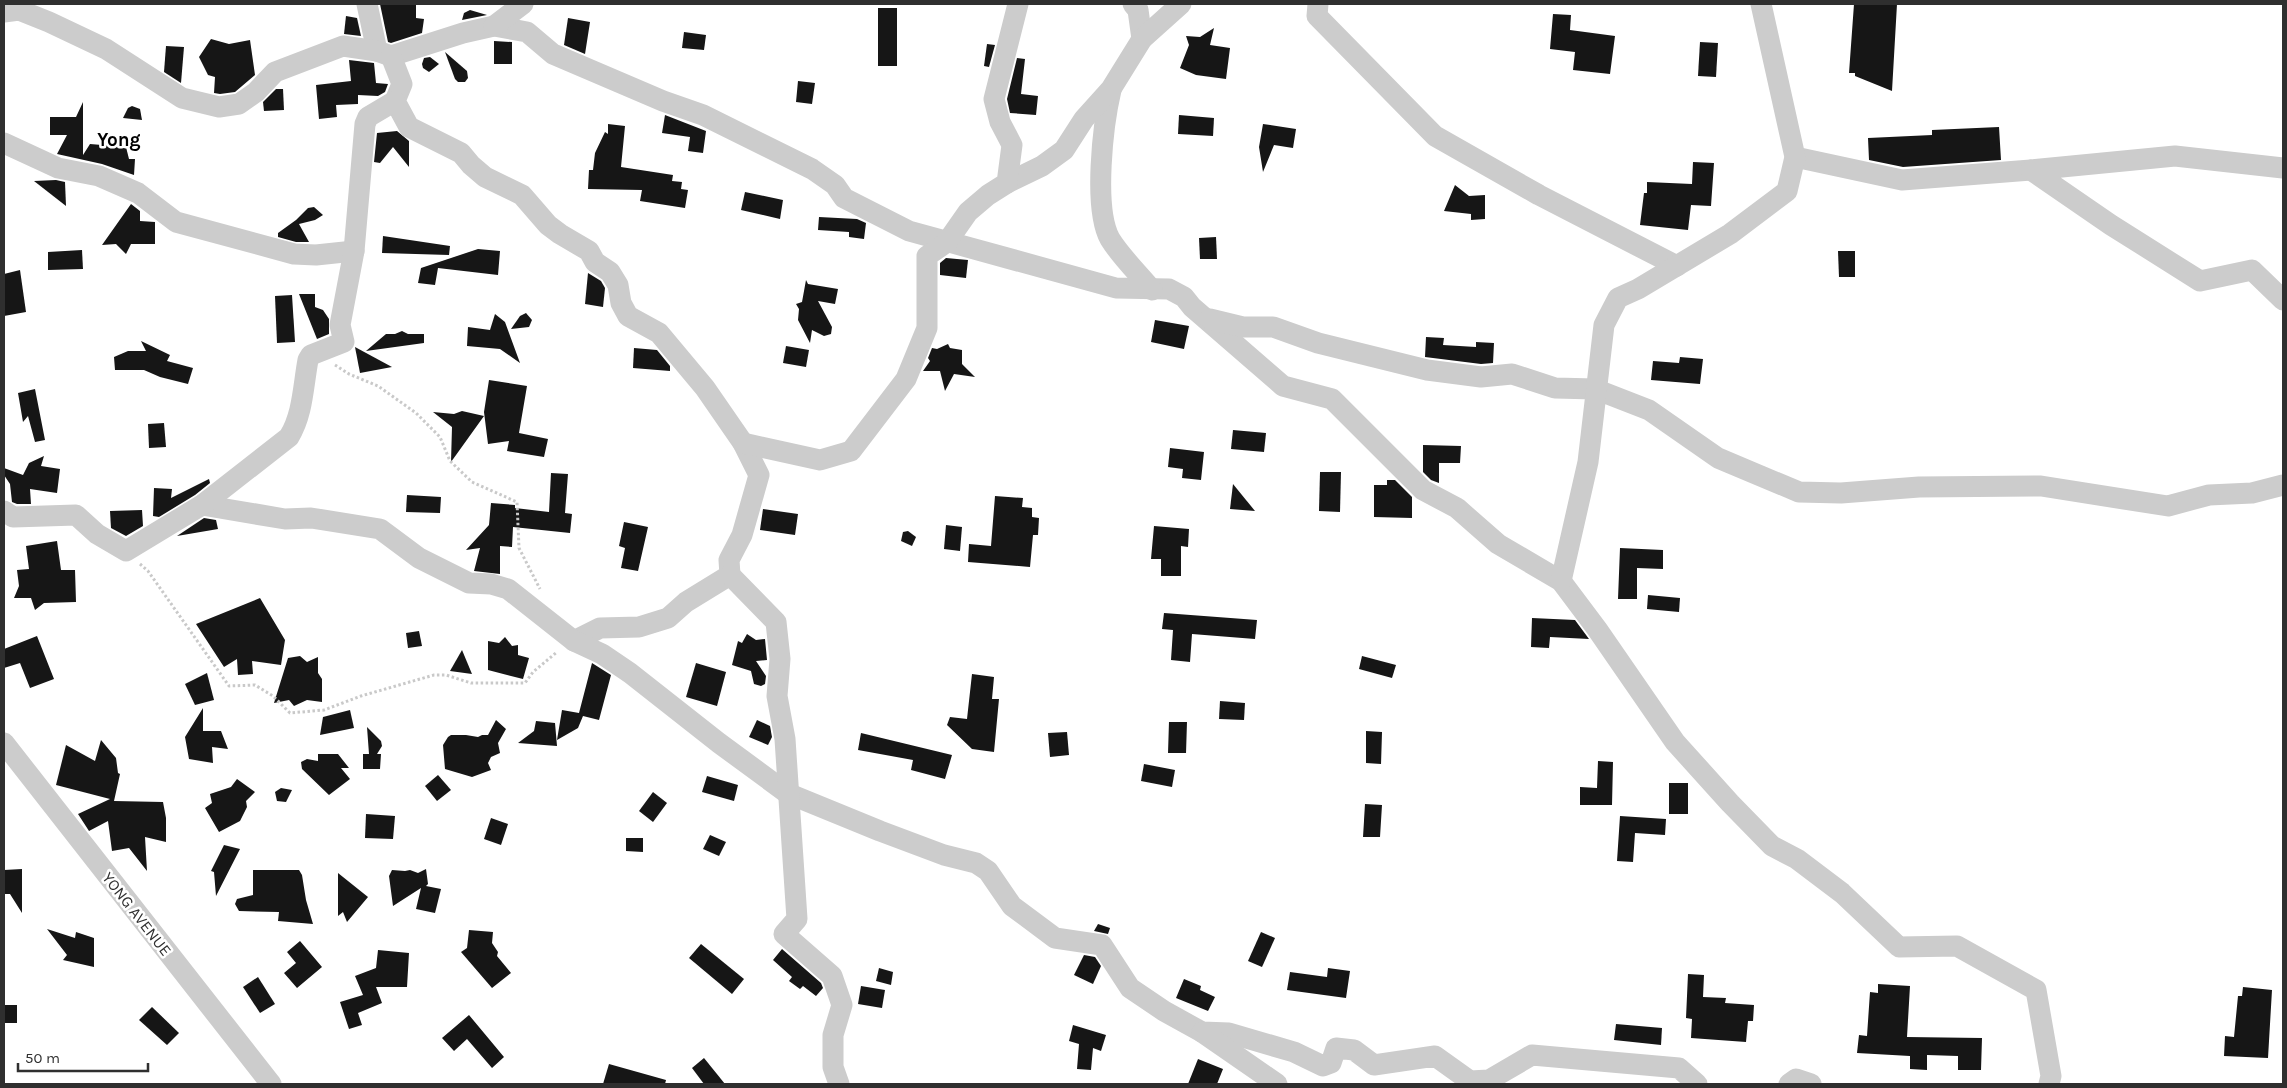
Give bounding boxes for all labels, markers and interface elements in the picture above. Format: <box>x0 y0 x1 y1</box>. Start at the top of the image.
district label: Yong <box>97 129 141 151</box>
street label: YONG AVENUE <box>98 868 176 960</box>
scale bar <box>18 1040 148 1072</box>
text: 50 m <box>25 1049 60 1067</box>

